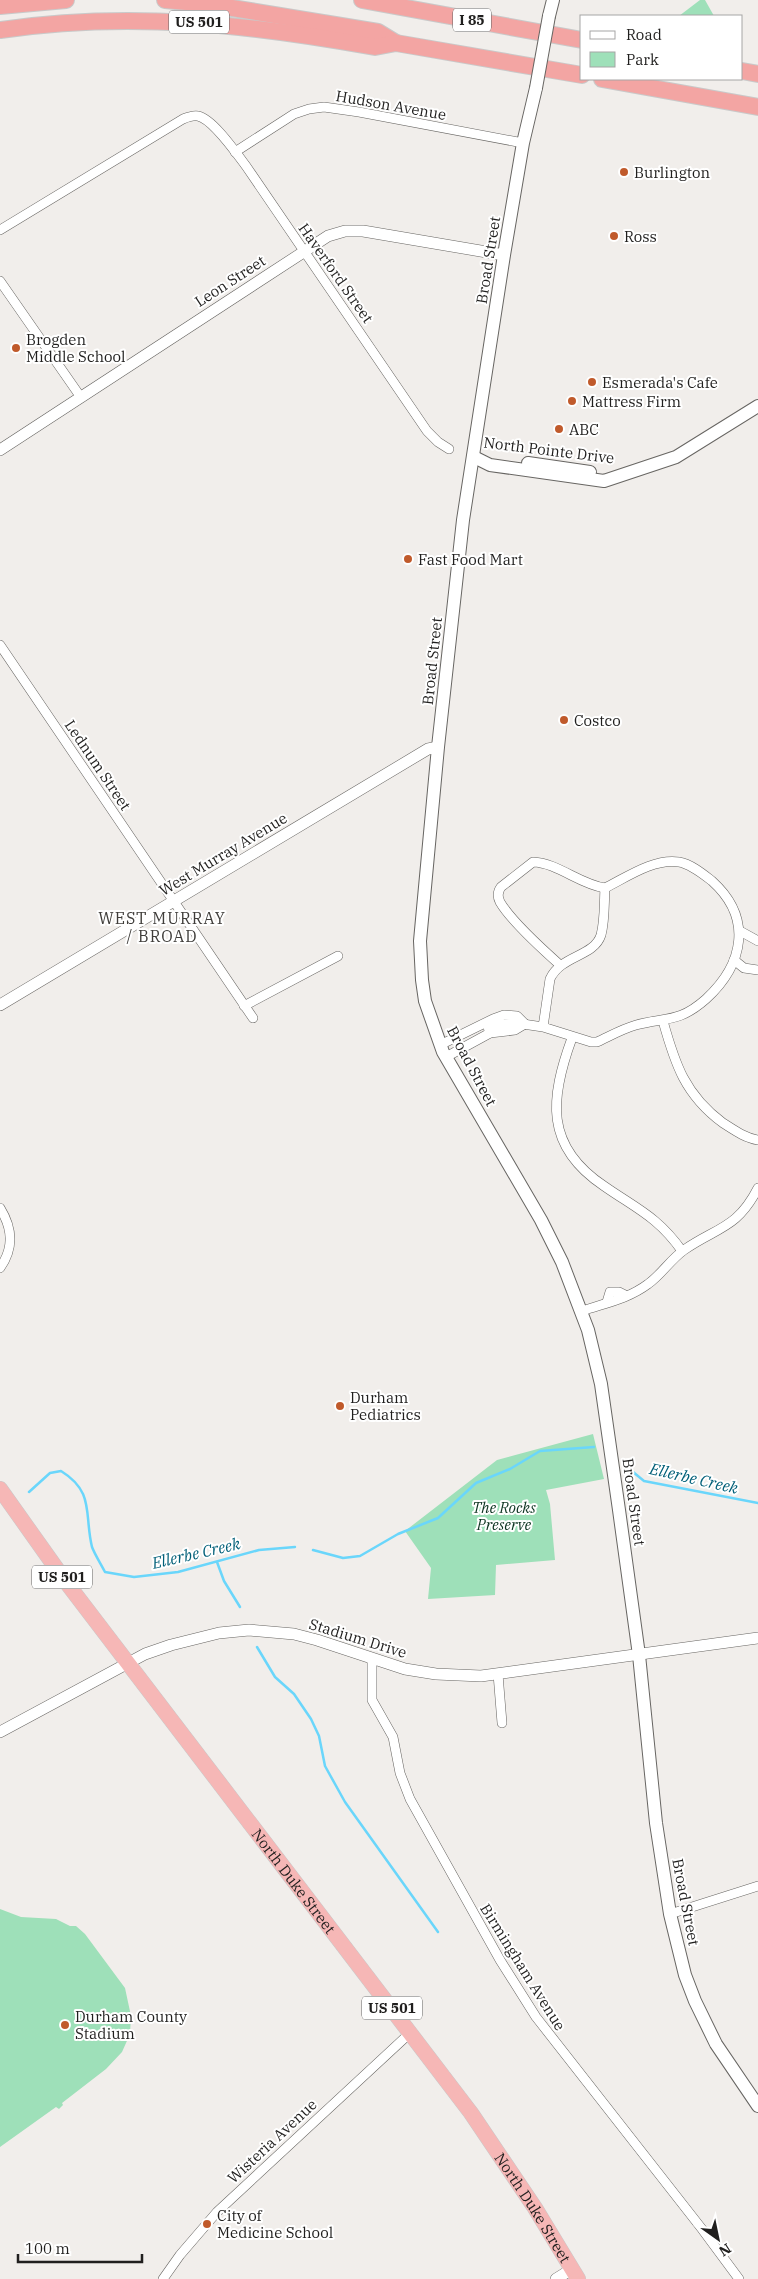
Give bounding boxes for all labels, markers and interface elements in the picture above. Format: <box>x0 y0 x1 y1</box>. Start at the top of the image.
road number: I 85 <box>453 8 491 32</box>
road number: US 501 <box>169 11 229 34</box>
legend <box>580 15 743 80</box>
text: Road <box>626 25 662 44</box>
text: Park <box>626 50 659 69</box>
street label: Hudson Avenue <box>334 86 448 124</box>
place label: Burlington <box>634 163 711 182</box>
marker: Burlington <box>618 166 630 178</box>
street label: Broad Street <box>472 215 504 305</box>
street label: Haverford Street <box>295 219 377 327</box>
place label: Ross <box>624 227 657 246</box>
marker: Ross <box>608 230 620 242</box>
street label: Leon Street <box>191 251 269 311</box>
place label: Brogden Middle School <box>26 330 126 366</box>
marker: Brogden Middle School <box>10 342 22 354</box>
place label: Esmerada's Cafe <box>602 373 718 392</box>
marker: Esmerada's Cafe <box>586 376 598 388</box>
place label: Mattress Firm <box>582 392 681 411</box>
marker: Mattress Firm <box>566 395 578 407</box>
place label: ABC <box>569 420 599 439</box>
marker: ABC <box>553 423 565 435</box>
street label: North Pointe Drive <box>483 433 615 467</box>
place label: Fast Food Mart <box>418 550 523 569</box>
marker: Fast Food Mart <box>402 553 414 565</box>
street label: Broad Street <box>418 616 446 706</box>
place label: Costco <box>574 711 621 730</box>
marker: Costco <box>558 714 570 726</box>
street label: Lednum Street <box>61 716 135 814</box>
street label: West Murray Avenue <box>156 808 290 900</box>
district label: WEST MURRAY / BROAD <box>98 908 226 946</box>
street label: Broad Street <box>443 1023 501 1109</box>
place label: Durham Pediatrics <box>350 1388 421 1424</box>
marker: Durham Pediatrics <box>334 1400 346 1412</box>
street label: Broad Street <box>618 1457 650 1547</box>
water label: Ellerbe Creek <box>647 1458 741 1498</box>
park label: The Rocks Preserve <box>472 1498 536 1534</box>
water label: Ellerbe Creek <box>149 1533 243 1573</box>
road number: US 501 <box>32 1565 92 1588</box>
street label: Stadium Drive <box>307 1614 409 1662</box>
street label: North Duke Street <box>248 1825 340 1937</box>
street label: Broad Street <box>668 1857 704 1947</box>
street label: Birmingham Avenue <box>476 1900 570 2034</box>
road number: US 501 <box>362 1996 422 2020</box>
place label: Durham County Stadium <box>75 2007 187 2043</box>
marker: Durham County Stadium <box>59 2019 71 2031</box>
street label: Wisteria Avenue <box>223 2095 321 2187</box>
street label: North Duke Street <box>491 2149 575 2266</box>
place label: City of Medicine School <box>217 2206 333 2242</box>
north arrow <box>693 2214 743 2264</box>
marker: City of Medicine School <box>201 2218 213 2230</box>
scale bar <box>18 2232 141 2264</box>
text: 100 m <box>25 2239 70 2258</box>
text: N <box>716 2239 735 2260</box>

